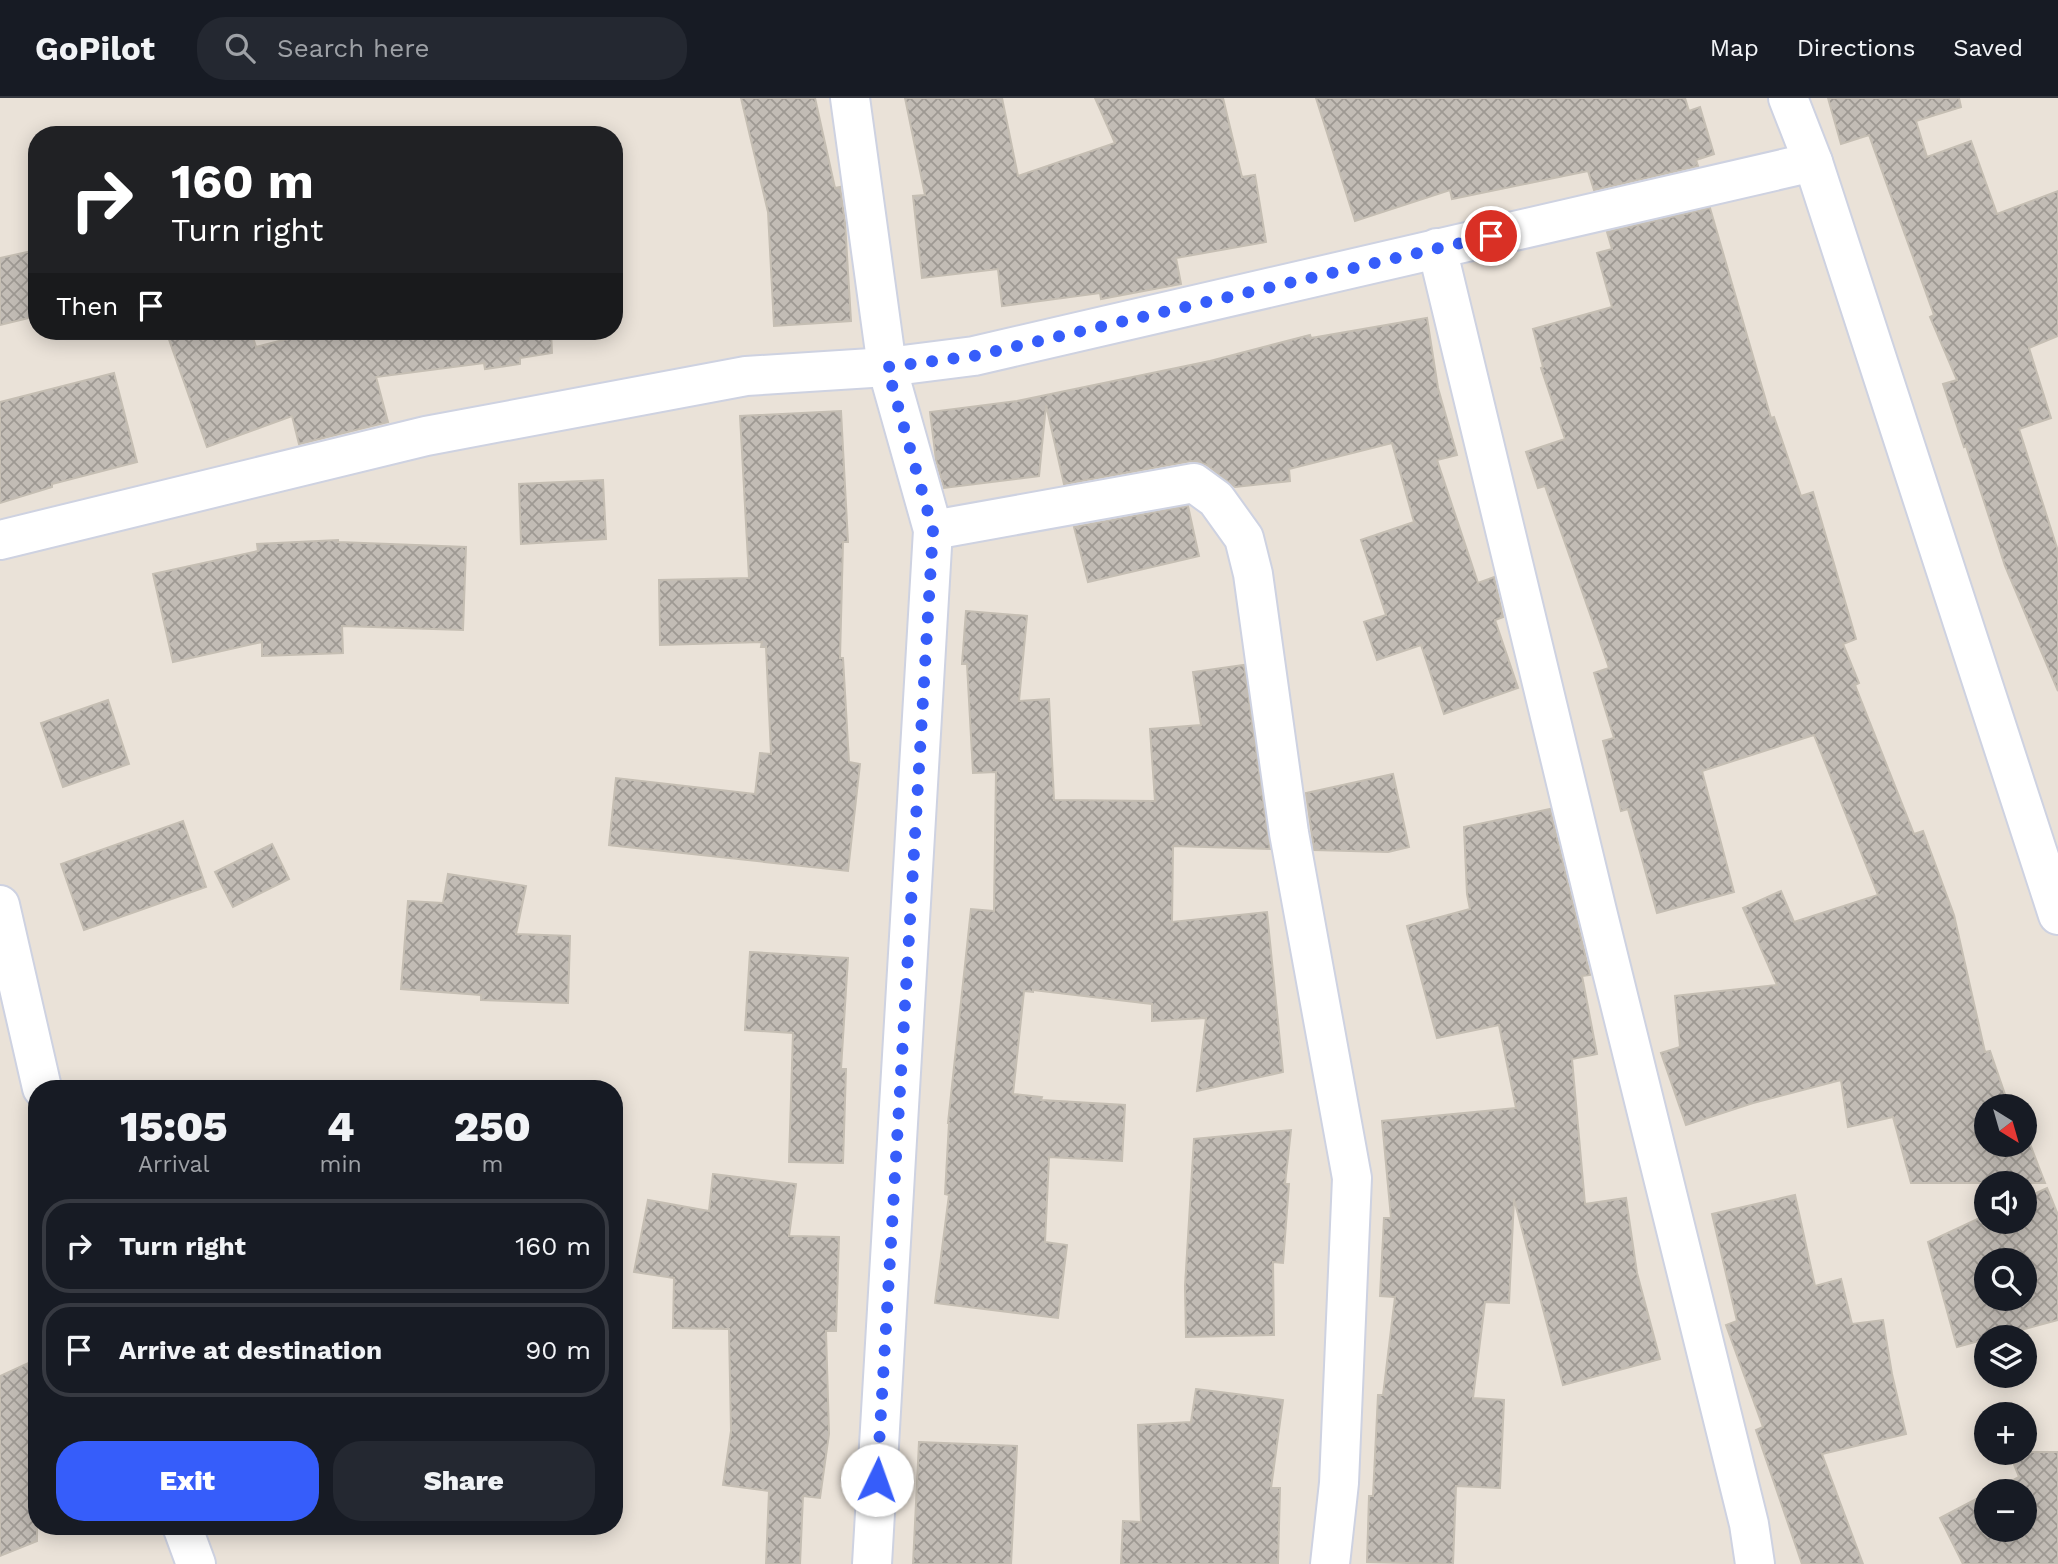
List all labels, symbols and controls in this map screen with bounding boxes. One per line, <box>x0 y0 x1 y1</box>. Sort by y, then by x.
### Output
search box <box>197 17 687 80</box>
text: GoPilot <box>35 29 155 68</box>
icon: search <box>221 29 259 67</box>
text: Search here <box>277 33 429 63</box>
text: Map <box>1710 34 1759 62</box>
text: Directions <box>1797 34 1915 62</box>
text: Saved <box>1953 34 2023 62</box>
text: 160 m <box>171 152 314 210</box>
icon: right <box>56 154 147 245</box>
pin <box>1461 206 1521 266</box>
text: Turn right <box>171 211 323 249</box>
icon: arrive <box>1472 217 1510 255</box>
icon: arrive <box>132 287 170 325</box>
text: Then <box>56 291 118 321</box>
north arrow <box>1974 1094 2037 1157</box>
map controls <box>1974 1094 2037 1542</box>
text: 15:05 <box>120 1102 228 1151</box>
text: 4 <box>327 1102 355 1151</box>
text: 250 <box>454 1102 531 1151</box>
text: Arrival <box>138 1151 210 1178</box>
text: min <box>320 1151 362 1178</box>
text: m <box>481 1151 503 1178</box>
button: sound <box>1974 1171 2037 1234</box>
icon: right <box>60 1227 98 1265</box>
text: Turn right <box>119 1231 246 1261</box>
text: 160 m <box>515 1231 591 1261</box>
button: search <box>1974 1248 2037 1311</box>
button: layers <box>1974 1325 2037 1388</box>
icon: arrive <box>60 1331 98 1369</box>
text: Arrive at destination <box>119 1335 382 1365</box>
text: 90 m <box>525 1335 591 1365</box>
button: + <box>1974 1402 2037 1465</box>
button: Exit <box>56 1441 319 1521</box>
button: Share <box>333 1441 595 1521</box>
position arrow <box>840 1443 914 1517</box>
button: − <box>1974 1479 2037 1542</box>

